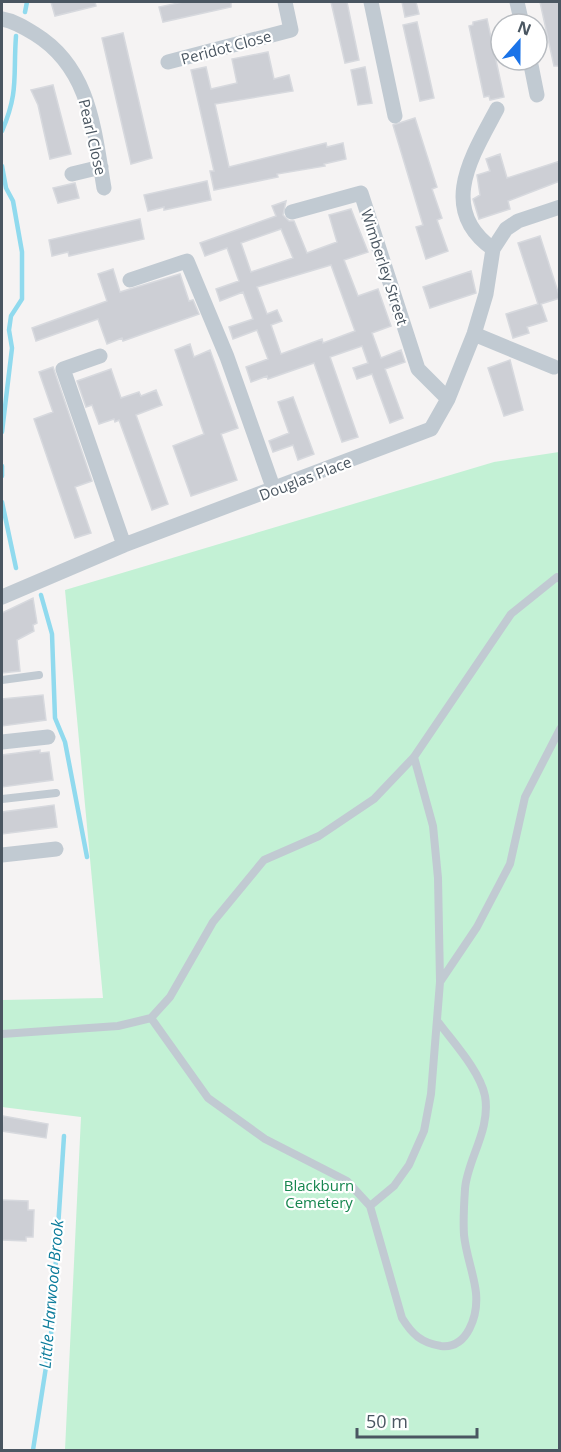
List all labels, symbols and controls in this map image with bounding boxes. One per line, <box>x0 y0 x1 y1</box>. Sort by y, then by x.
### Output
north arrow <box>489 12 549 72</box>
text: N <box>514 15 534 41</box>
street label: Peridot Close <box>179 25 273 69</box>
street label: Pearl Close <box>75 97 111 177</box>
street label: Wimberley Street <box>357 206 413 328</box>
street label: Douglas Place <box>256 451 354 505</box>
park label: Blackburn Cemetery <box>284 1175 354 1212</box>
water label: Little Harwood Brook <box>34 1218 69 1369</box>
scale bar <box>357 1401 477 1439</box>
text: 50 m <box>366 1409 408 1433</box>

